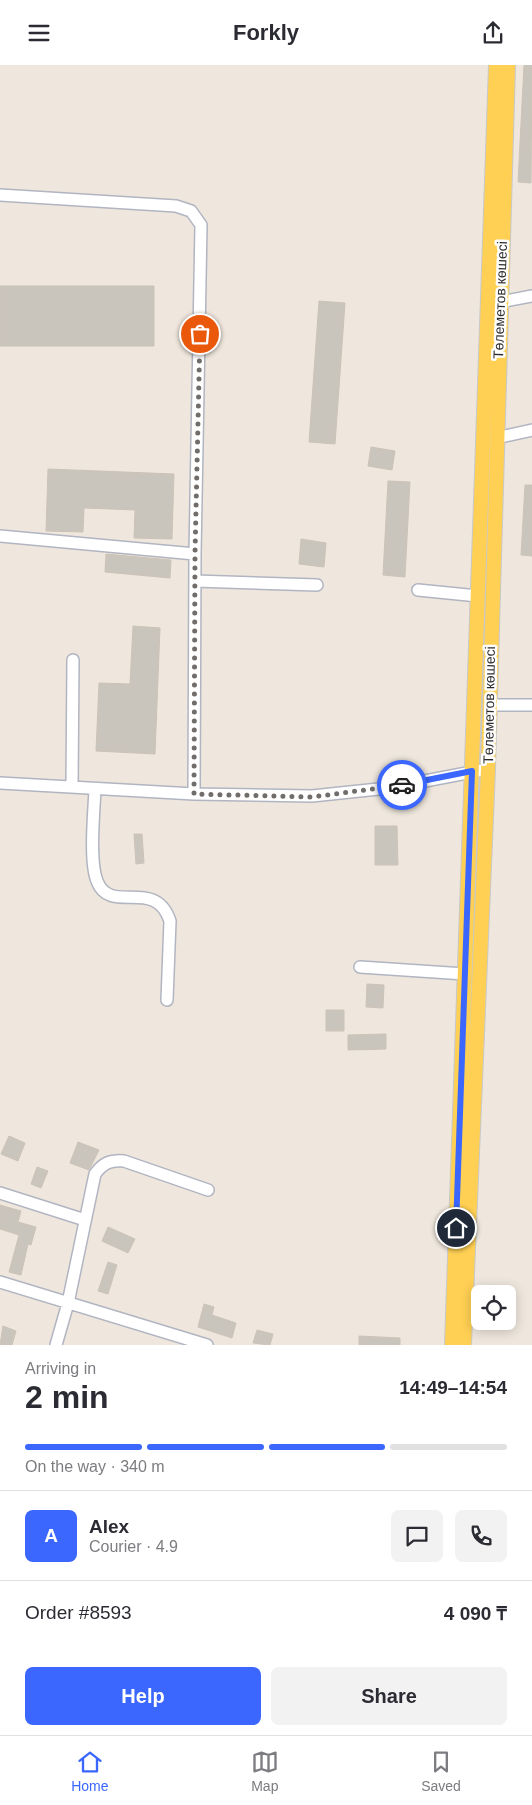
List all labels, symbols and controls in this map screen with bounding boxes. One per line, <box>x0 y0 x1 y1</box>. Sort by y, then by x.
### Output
icon: menu <box>25 19 53 47</box>
icon: share <box>479 19 507 47</box>
text: Forkly <box>233 20 299 45</box>
street label: Төлеметов көшесі <box>490 241 510 359</box>
pin <box>179 313 221 355</box>
icon: bag <box>186 320 214 348</box>
street label: Төлеметов көшесі <box>480 646 498 764</box>
courier <box>377 760 427 810</box>
icon: car <box>388 771 416 799</box>
pin <box>435 1207 477 1249</box>
icon: home <box>442 1214 470 1242</box>
map controls <box>471 1285 516 1330</box>
button: locate <box>471 1285 516 1330</box>
text: Arriving in <box>25 1360 96 1377</box>
text: 14:49–14:54 <box>399 1377 507 1398</box>
text: 2 min <box>25 1379 109 1415</box>
text: On the way · 340 m <box>25 1458 165 1475</box>
button: chat <box>391 1510 443 1562</box>
button: phone <box>455 1510 507 1562</box>
text: Alex <box>89 1516 129 1537</box>
text: A <box>44 1525 58 1546</box>
text: Courier · 4.9 <box>89 1538 178 1555</box>
text: Order #8593 <box>25 1602 132 1623</box>
text: 4 090 ₸ <box>444 1603 507 1624</box>
button: Help <box>25 1667 261 1725</box>
button: Share <box>271 1667 507 1725</box>
tab: Home <box>71 1748 109 1794</box>
tab: Map <box>251 1748 279 1794</box>
tab: Saved <box>421 1748 461 1794</box>

